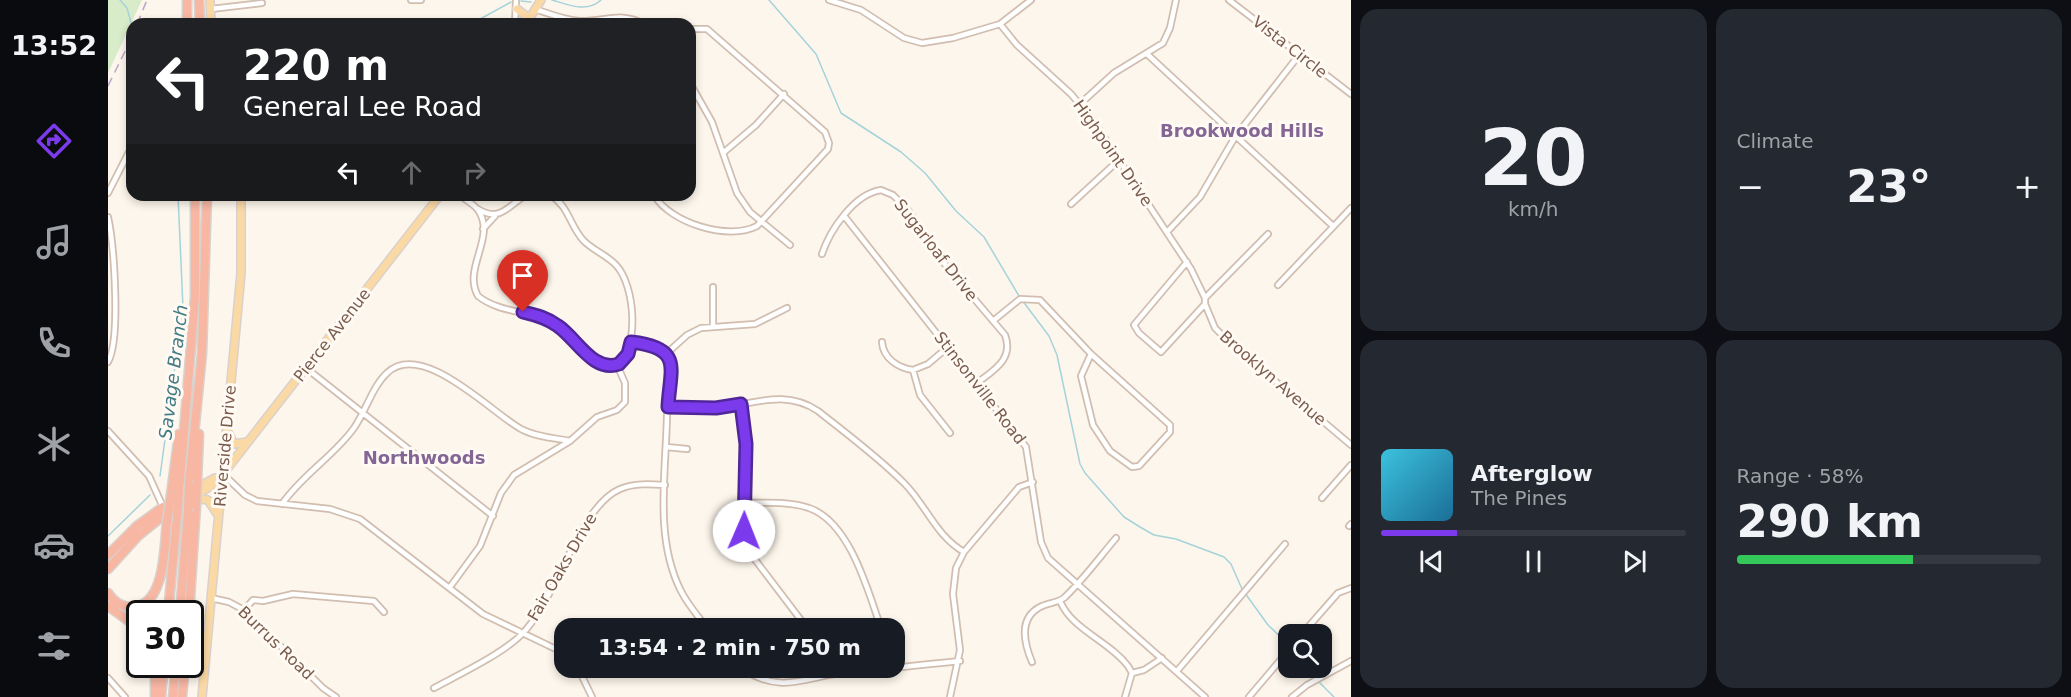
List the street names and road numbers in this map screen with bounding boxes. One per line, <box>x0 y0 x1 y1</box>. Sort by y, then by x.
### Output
street label: Vista Circle <box>1249 12 1331 82</box>
street label: Highpoint Drive <box>1069 96 1157 210</box>
street label: Sugarloaf Drive <box>890 195 982 305</box>
street label: Pierce Avenue <box>290 285 374 385</box>
street label: Brooklyn Avenue <box>1216 327 1330 429</box>
street label: Stinsonville Road <box>930 328 1030 448</box>
street label: Riverside Drive <box>210 384 240 508</box>
street label: Fair Oaks Drive <box>523 510 601 624</box>
street label: Burrus Road <box>234 602 318 684</box>

